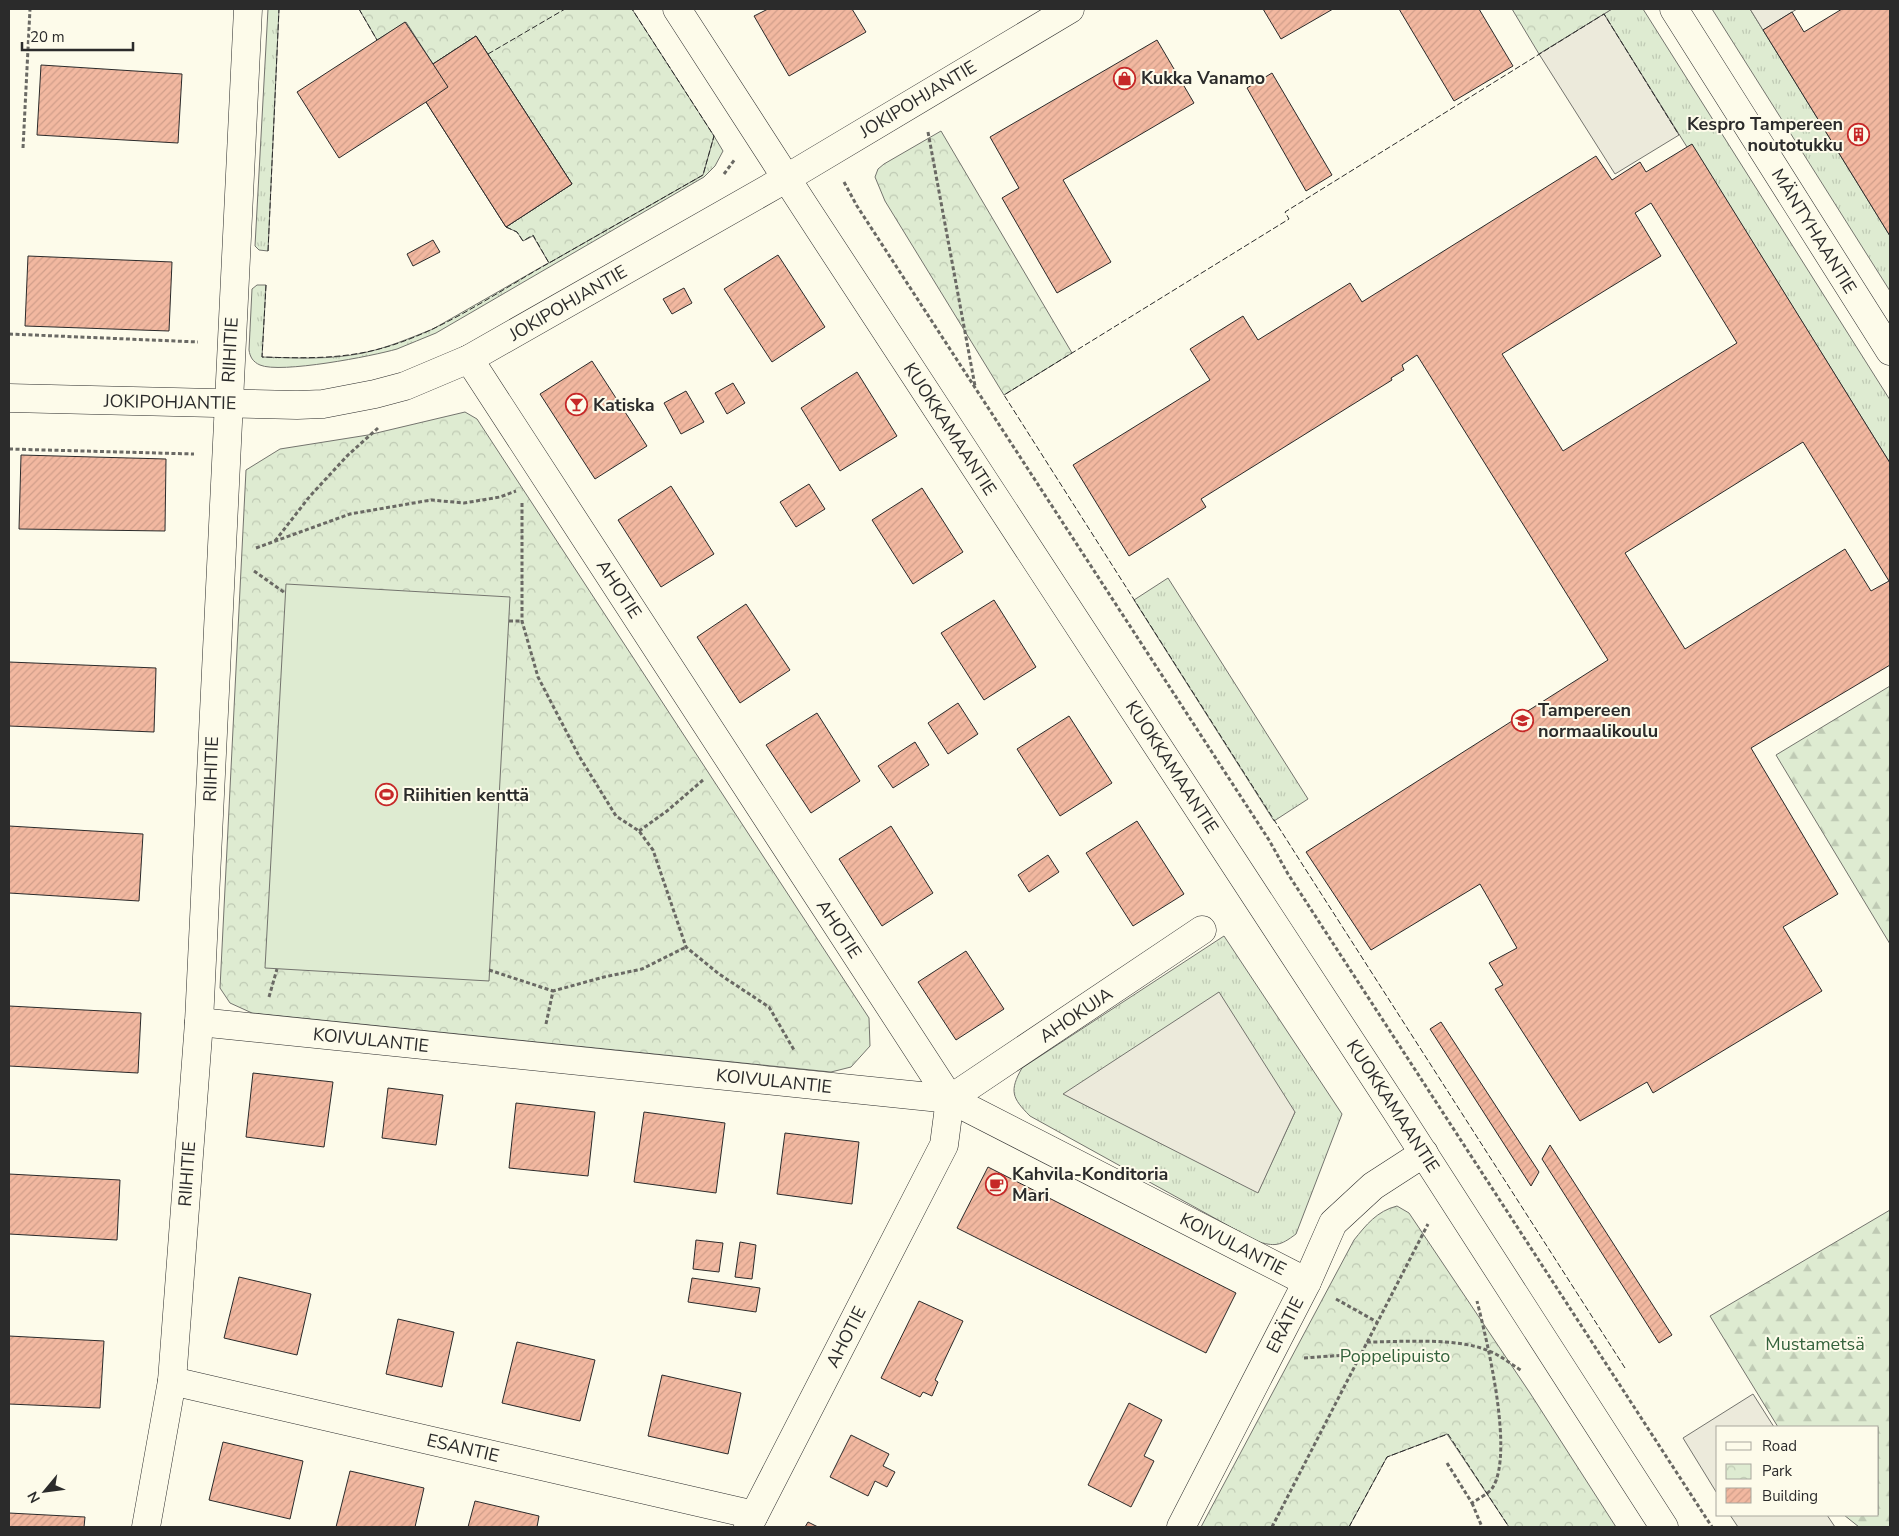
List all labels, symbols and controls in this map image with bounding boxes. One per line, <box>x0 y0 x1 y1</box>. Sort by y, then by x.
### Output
scale bar <box>22 20 134 52</box>
text: 20 m <box>30 27 65 47</box>
street label: JOKIPOHJANTIE <box>854 55 981 144</box>
shop icon: Kukka Vanamo <box>1113 66 1137 90</box>
place label: Kukka Vanamo <box>1141 66 1265 90</box>
place label: Kespro Tampereen noutotukku <box>1687 112 1843 157</box>
building icon: Kespro Tampereen noutotukku <box>1847 122 1871 146</box>
street label: MÄNTYHAANTIE <box>1766 164 1862 298</box>
street label: JOKIPOHJANTIE <box>504 259 631 347</box>
street label: RIIHITIE <box>216 317 244 383</box>
street label: KUOKKAMAANTIE <box>898 358 1002 500</box>
street label: JOKIPOHJANTIE <box>103 389 236 415</box>
bar icon: Katiska <box>565 393 589 417</box>
place label: Katiska <box>593 393 655 417</box>
street label: AHOTIE <box>591 555 647 623</box>
street label: KUOKKAMAANTIE <box>1120 696 1224 838</box>
place label: Tampereen normaalikoulu <box>1538 698 1658 743</box>
school or university icon: Tampereen normaalikoulu <box>1510 708 1534 732</box>
street label: RIIHITIE <box>198 736 224 802</box>
sports icon: Riihitien kenttä <box>375 783 399 807</box>
place label: Riihitien kenttä <box>403 783 529 807</box>
street label: AHOTIE <box>811 895 867 963</box>
street label: AHOKUJA <box>1035 982 1117 1048</box>
street label: KOIVULANTIE <box>312 1022 430 1058</box>
street label: KUOKKAMAANTIE <box>1341 1035 1445 1177</box>
street label: KOIVULANTIE <box>715 1063 833 1099</box>
street label: RIIHITIE <box>173 1140 201 1208</box>
place label: Kahvila-Konditoria Mari <box>1012 1162 1168 1207</box>
cafe icon: Kahvila-Konditoria Mari <box>984 1172 1008 1196</box>
street label: KOIVULANTIE <box>1176 1207 1290 1281</box>
street label: ERÄTIE <box>1261 1293 1309 1357</box>
street label: AHOTIE <box>820 1302 872 1372</box>
park label: Mustametsä <box>1765 1332 1865 1356</box>
park label: Poppelipuisto <box>1340 1344 1450 1368</box>
legend <box>1716 1426 1879 1516</box>
street label: ESANTIE <box>424 1428 502 1468</box>
text: Road <box>1762 1436 1797 1456</box>
text: Park <box>1762 1461 1792 1481</box>
north arrow <box>20 1466 70 1516</box>
text: Building <box>1762 1486 1818 1506</box>
text: N <box>23 1488 45 1506</box>

